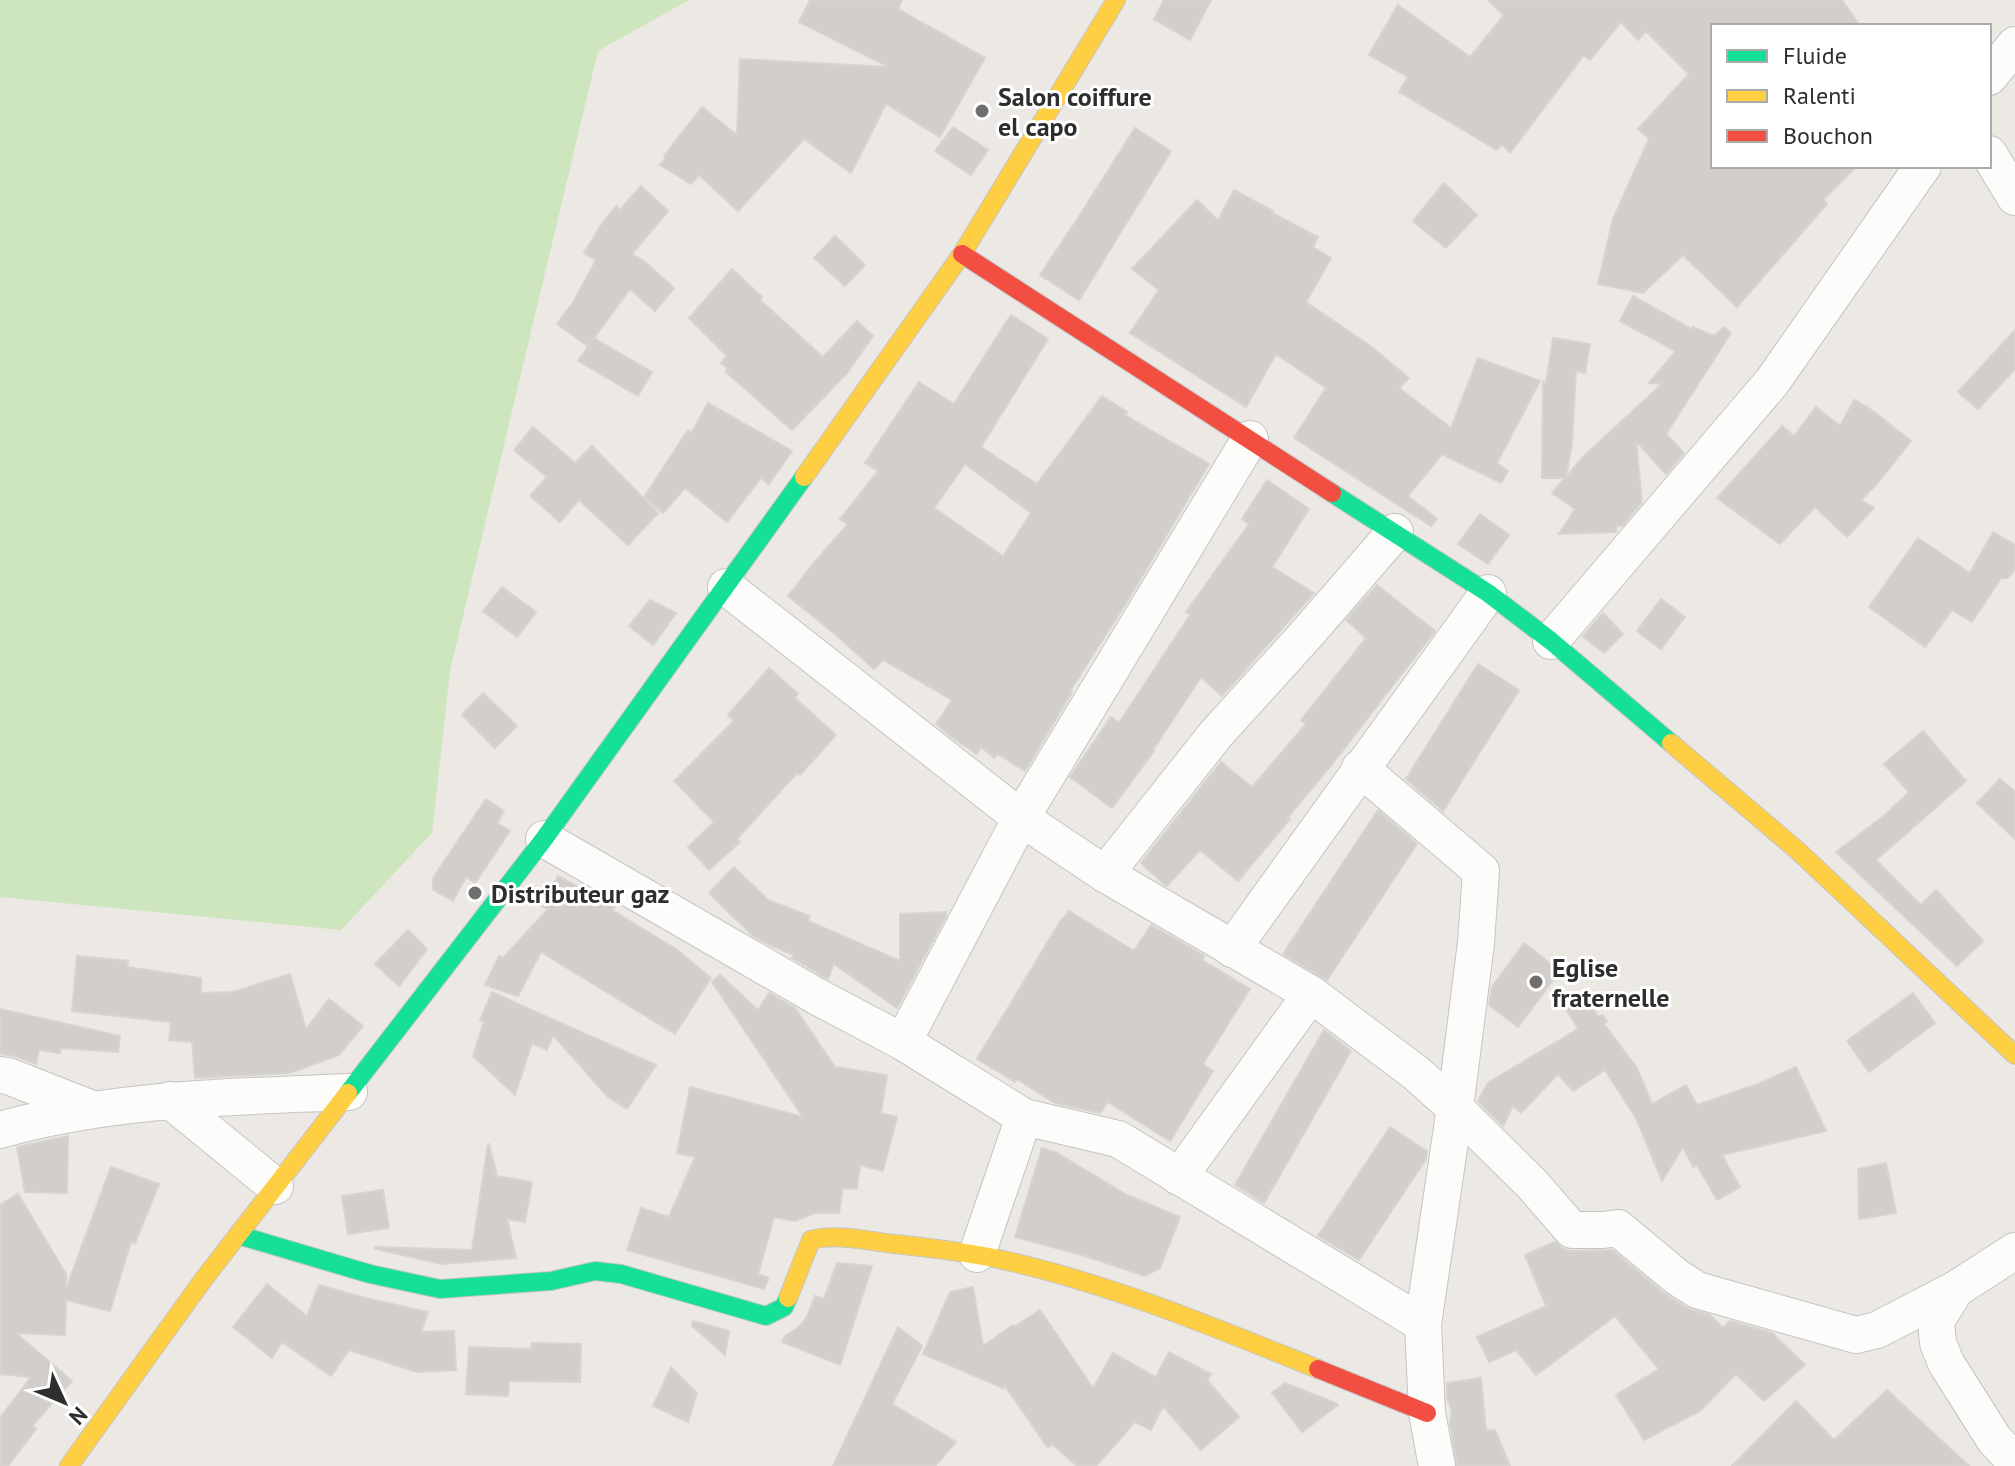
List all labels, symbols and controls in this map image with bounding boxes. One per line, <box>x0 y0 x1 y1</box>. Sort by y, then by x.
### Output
legend <box>1711 24 1991 168</box>
text: Fluide <box>1783 40 1847 71</box>
place label: Salon coiffure el capo <box>998 80 1152 143</box>
text: Ralenti <box>1783 80 1856 111</box>
marker: Salon coiffure el capo <box>973 102 991 120</box>
text: Bouchon <box>1783 120 1873 151</box>
place label: Distributeur gaz <box>491 877 670 910</box>
marker: Distributeur gaz <box>466 884 484 902</box>
place label: Eglise fraternelle <box>1552 951 1670 1014</box>
marker: Eglise fraternelle <box>1527 973 1545 991</box>
north arrow <box>24 1362 104 1442</box>
text: N <box>63 1401 93 1431</box>

